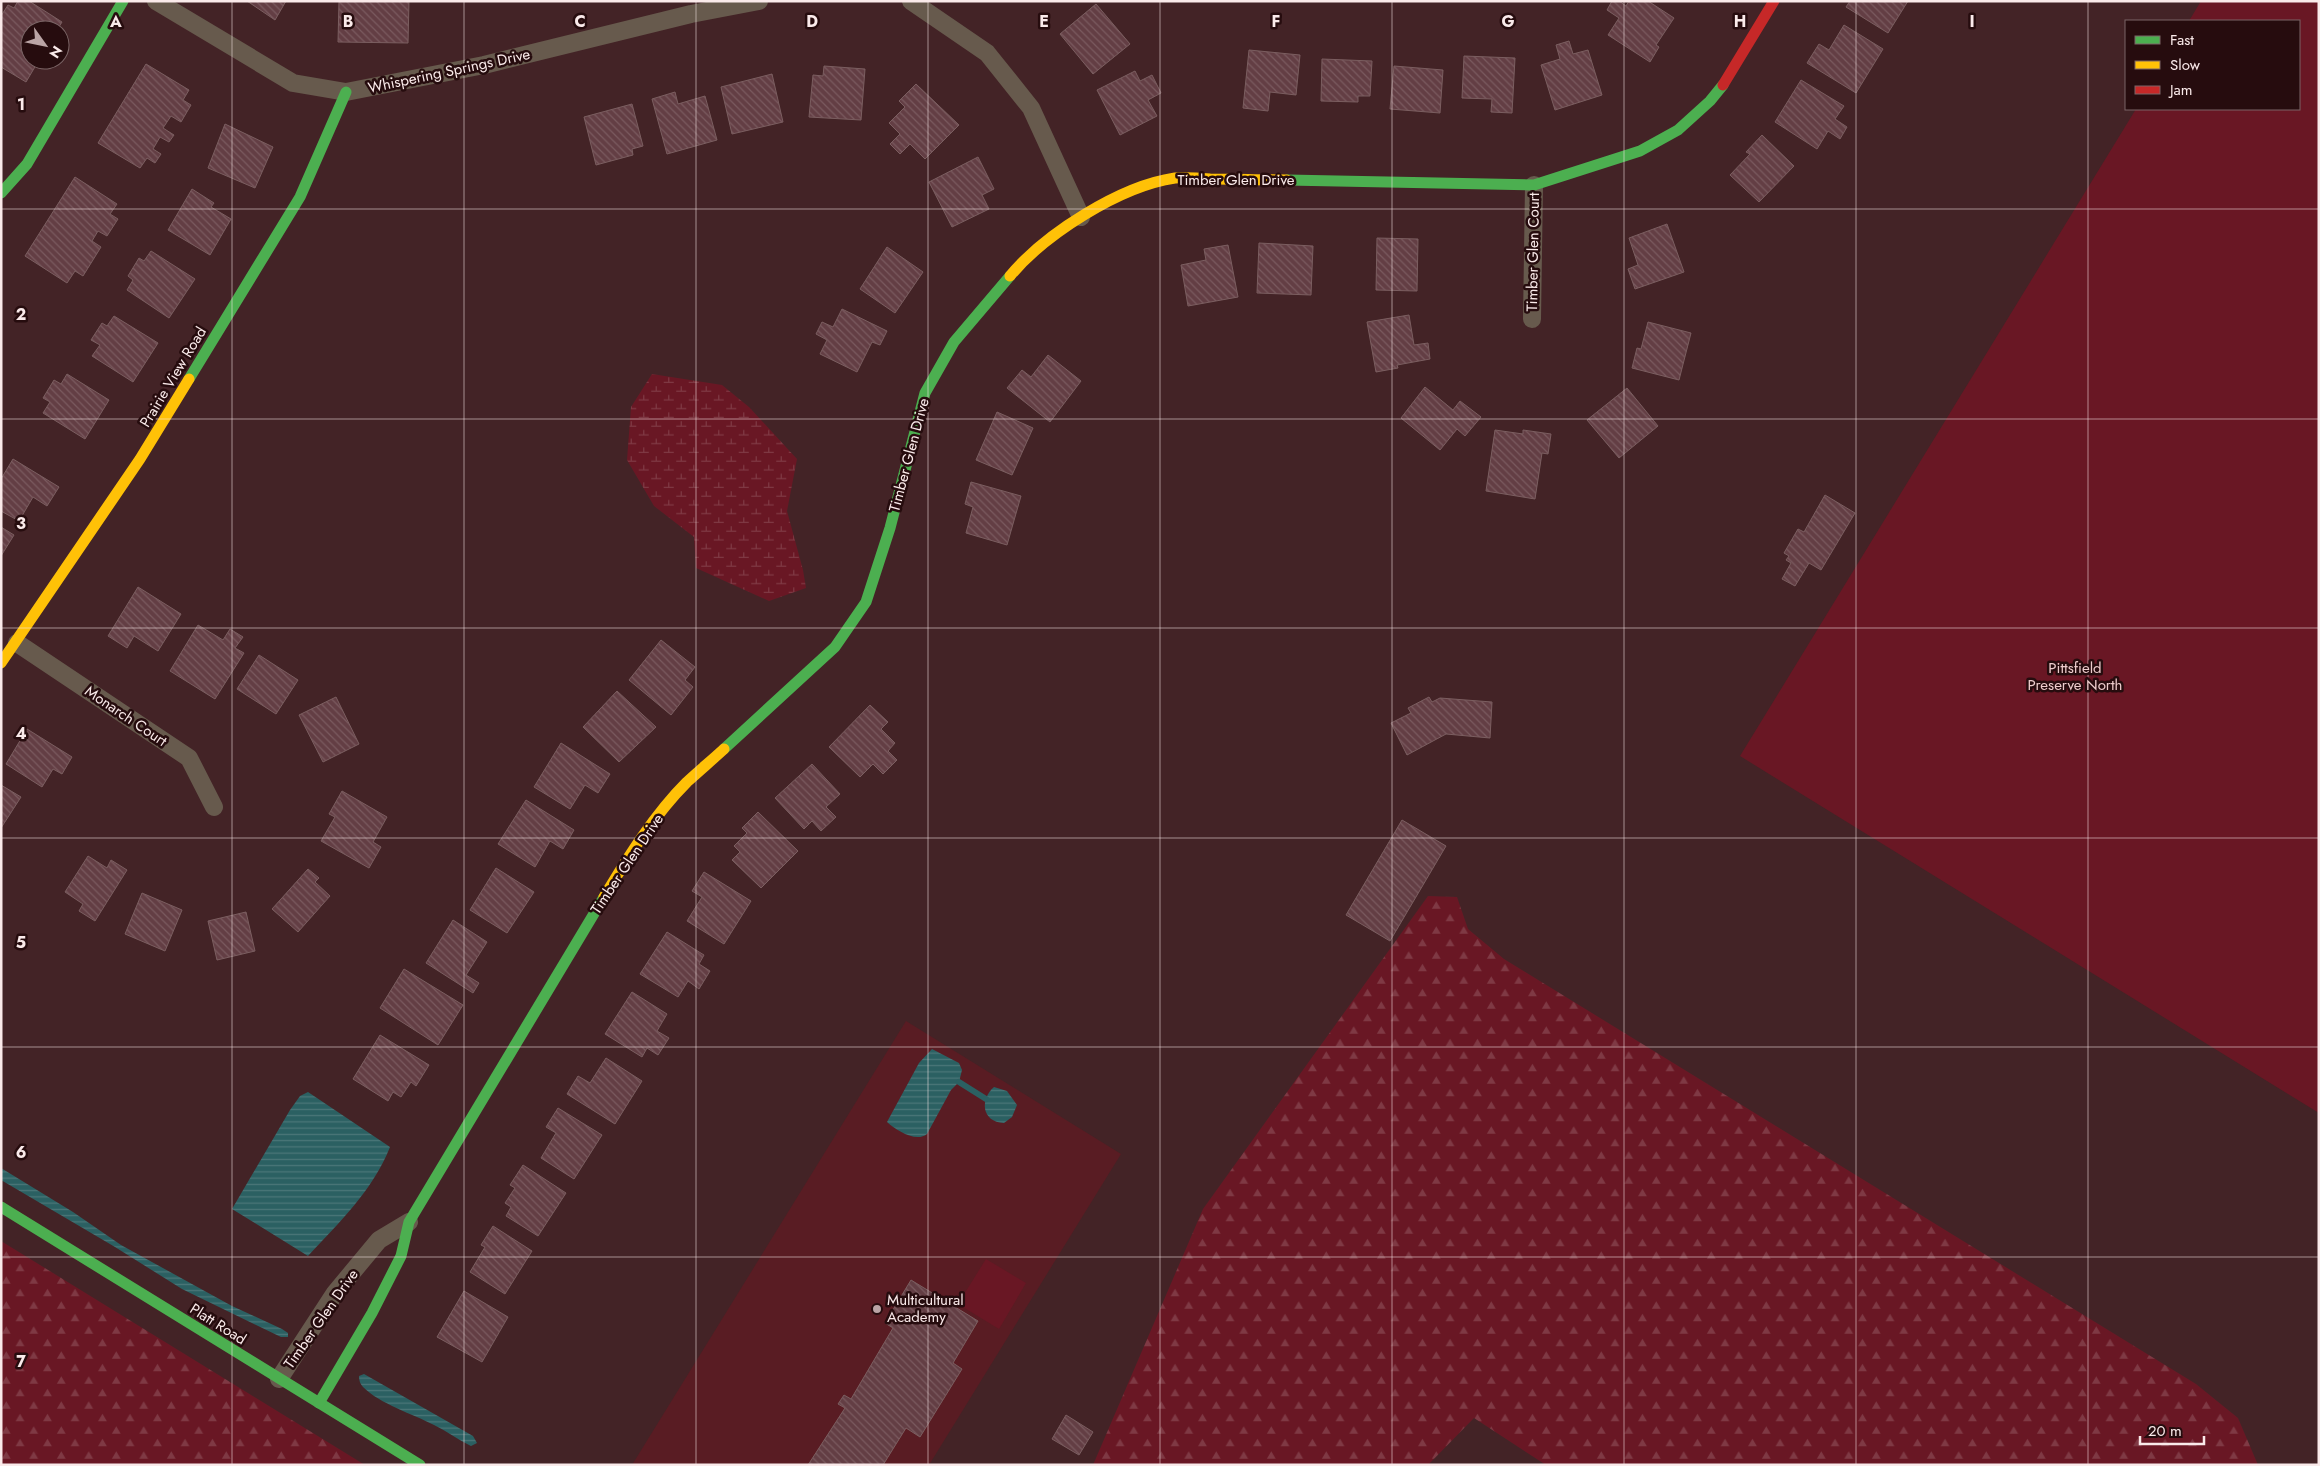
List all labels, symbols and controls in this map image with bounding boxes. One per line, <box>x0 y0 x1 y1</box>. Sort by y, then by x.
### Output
text: A <box>109 10 122 33</box>
text: B <box>343 10 353 33</box>
text: C <box>574 10 586 33</box>
text: D <box>806 10 818 33</box>
text: E <box>1039 10 1049 33</box>
text: F <box>1272 10 1280 33</box>
text: G <box>1501 10 1515 33</box>
text: H <box>1734 10 1746 33</box>
text: I <box>1969 10 1975 33</box>
north arrow <box>20 20 70 70</box>
legend <box>2125 20 2300 110</box>
text: Fast <box>2170 29 2194 51</box>
text: N <box>44 42 67 62</box>
street label: Whispering Springs Drive <box>366 43 532 99</box>
text: Slow <box>2170 54 2201 76</box>
text: Jam <box>2168 79 2193 101</box>
text: 1 <box>17 93 25 116</box>
street label: Timber Glen Drive <box>1177 169 1295 191</box>
street label: Timber Glen Court <box>1521 192 1545 312</box>
text: 2 <box>16 303 26 326</box>
street label: Prairie View Road <box>134 323 212 431</box>
street label: Timber Glen Drive <box>883 395 935 514</box>
text: 3 <box>16 512 26 535</box>
park label: Pittsfield Preserve North <box>2028 657 2122 696</box>
street label: Monarch Court <box>80 680 172 752</box>
text: 4 <box>15 722 27 745</box>
street label: Timber Glen Drive <box>585 809 669 919</box>
text: 5 <box>16 931 26 954</box>
text: 6 <box>16 1141 26 1164</box>
street label: Timber Glen Drive <box>278 1265 364 1373</box>
place label: Multicultural Academy <box>887 1289 964 1328</box>
street label: Platt Road <box>185 1298 251 1350</box>
marker: Multicultural Academy <box>871 1303 883 1315</box>
text: 7 <box>16 1350 26 1373</box>
scale bar <box>2140 1414 2204 1446</box>
text: 20 m <box>2148 1420 2182 1442</box>

